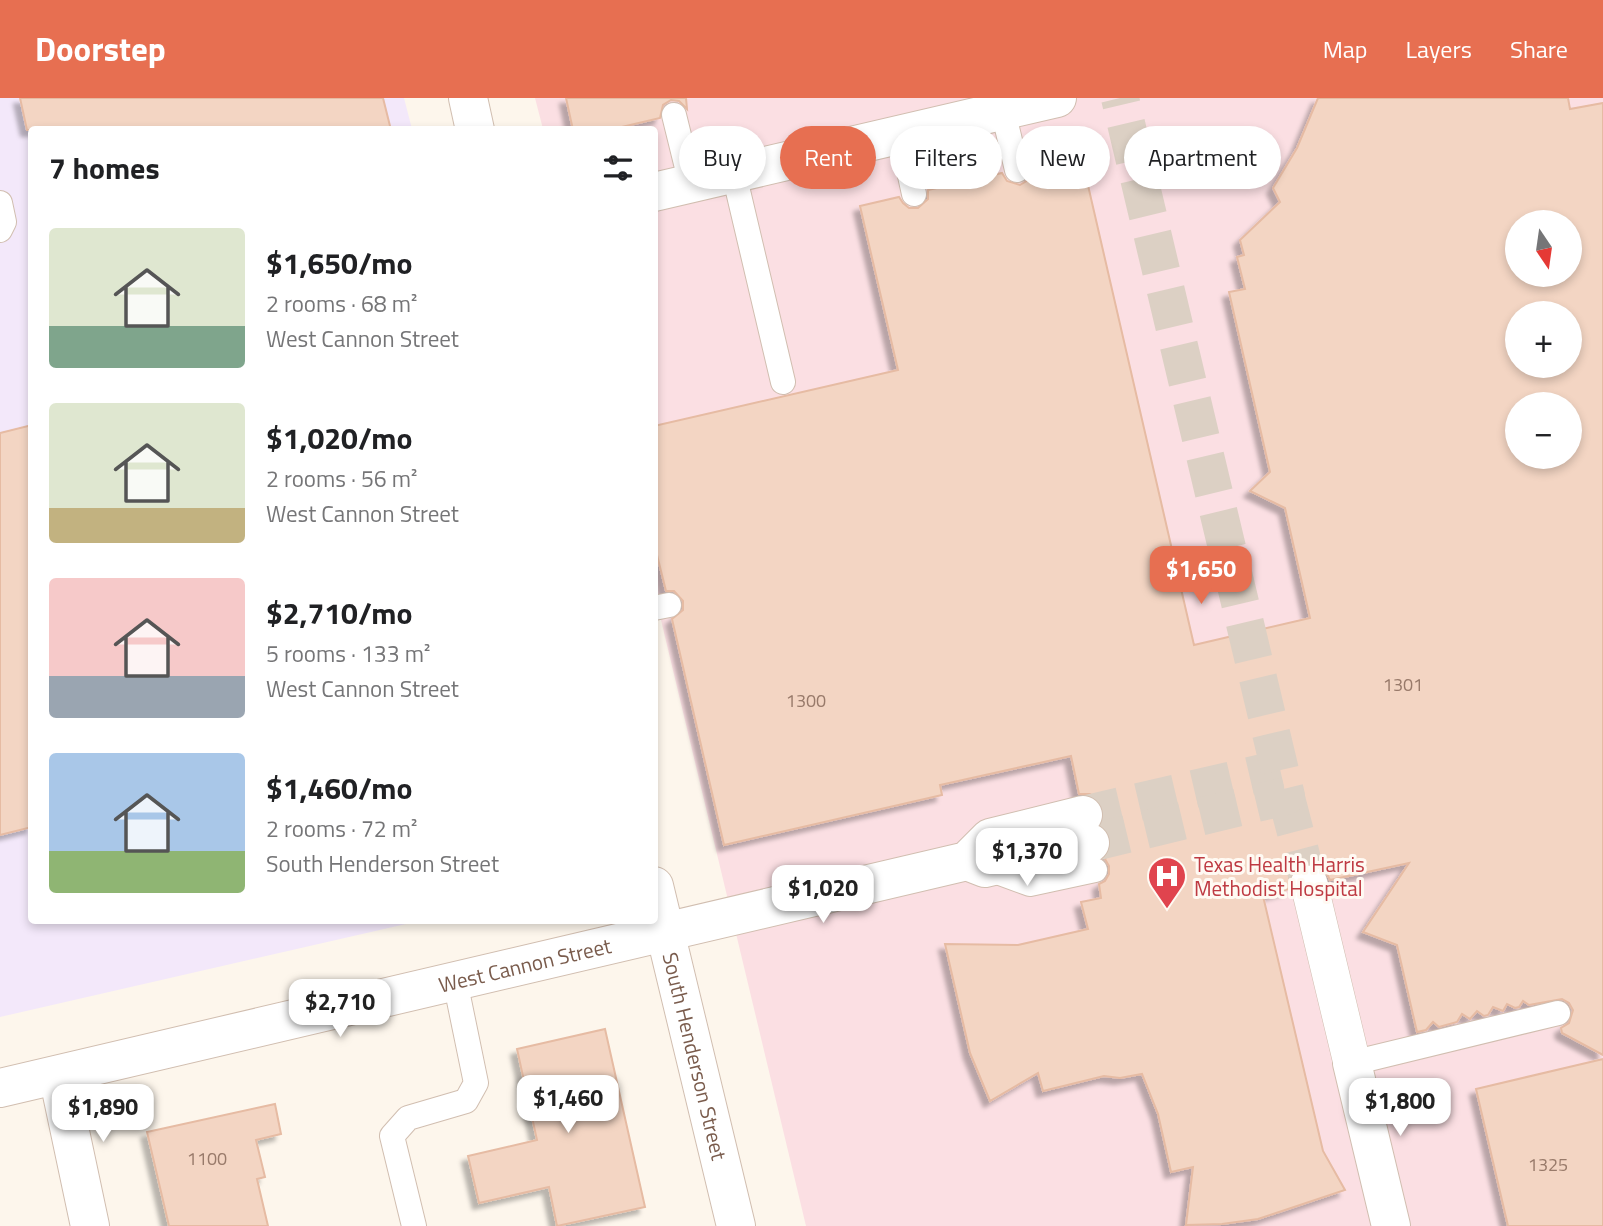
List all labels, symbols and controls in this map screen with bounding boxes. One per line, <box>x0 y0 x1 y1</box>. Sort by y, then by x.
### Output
text: Doorstep <box>35 24 166 74</box>
text: Map <box>1323 31 1368 67</box>
text: Layers <box>1406 31 1472 67</box>
text: Share <box>1510 31 1568 67</box>
chip: Buy <box>679 126 766 189</box>
chip: Rent <box>780 126 876 189</box>
chip: Filters <box>890 126 1002 189</box>
chip: New <box>1016 126 1110 189</box>
chip: Apartment <box>1124 126 1281 189</box>
text: 7 homes <box>49 145 160 191</box>
icon: filters <box>599 149 637 187</box>
north arrow <box>1505 210 1582 287</box>
map controls <box>1505 210 1582 469</box>
text: $1,650/mo <box>266 240 412 286</box>
icon: home <box>105 256 189 340</box>
text: 2 rooms · 68 m² <box>266 286 417 321</box>
button: + <box>1505 301 1582 378</box>
text: West Cannon Street <box>266 321 459 356</box>
button: − <box>1505 392 1582 469</box>
text: $1,020/mo <box>266 415 412 461</box>
icon: home <box>105 431 189 515</box>
text: 2 rooms · 56 m² <box>266 461 417 496</box>
text: West Cannon Street <box>266 496 459 531</box>
pin: $1,650 <box>1144 546 1258 606</box>
text: $1,650 <box>1166 551 1236 586</box>
text: $2,710/mo <box>266 590 412 636</box>
icon: home <box>105 606 189 690</box>
text: 5 rooms · 133 m² <box>266 636 430 671</box>
text: West Cannon Street <box>266 671 459 706</box>
house number: 1301 <box>1383 671 1423 698</box>
house number: 1300 <box>786 687 826 714</box>
text: $1,460/mo <box>266 765 412 811</box>
icon: home <box>105 781 189 865</box>
text: 2 rooms · 72 m² <box>266 811 417 846</box>
pin: $1,370 <box>970 828 1084 888</box>
text: $1,370 <box>992 833 1062 868</box>
text: South Henderson Street <box>266 846 499 881</box>
place label: Texas Health Harris Methodist Hospital <box>1194 848 1365 904</box>
hospital icon: Texas Health Harris Methodist Hospital <box>1146 855 1188 910</box>
pin: $1,020 <box>766 866 880 925</box>
text: $1,020 <box>788 870 858 905</box>
street label: West Cannon Street <box>435 929 615 1001</box>
street label: South Henderson Street <box>655 949 736 1164</box>
pin: $2,710 <box>283 979 397 1039</box>
text: $2,710 <box>305 984 375 1019</box>
pin: $1,460 <box>511 1076 625 1135</box>
pin: $1,800 <box>1343 1079 1457 1138</box>
text: $1,460 <box>533 1080 603 1115</box>
text: $1,800 <box>1365 1083 1435 1118</box>
pin: $1,890 <box>46 1084 160 1144</box>
text: $1,890 <box>68 1089 138 1124</box>
house number: 1100 <box>187 1145 227 1172</box>
house number: 1325 <box>1528 1151 1568 1178</box>

